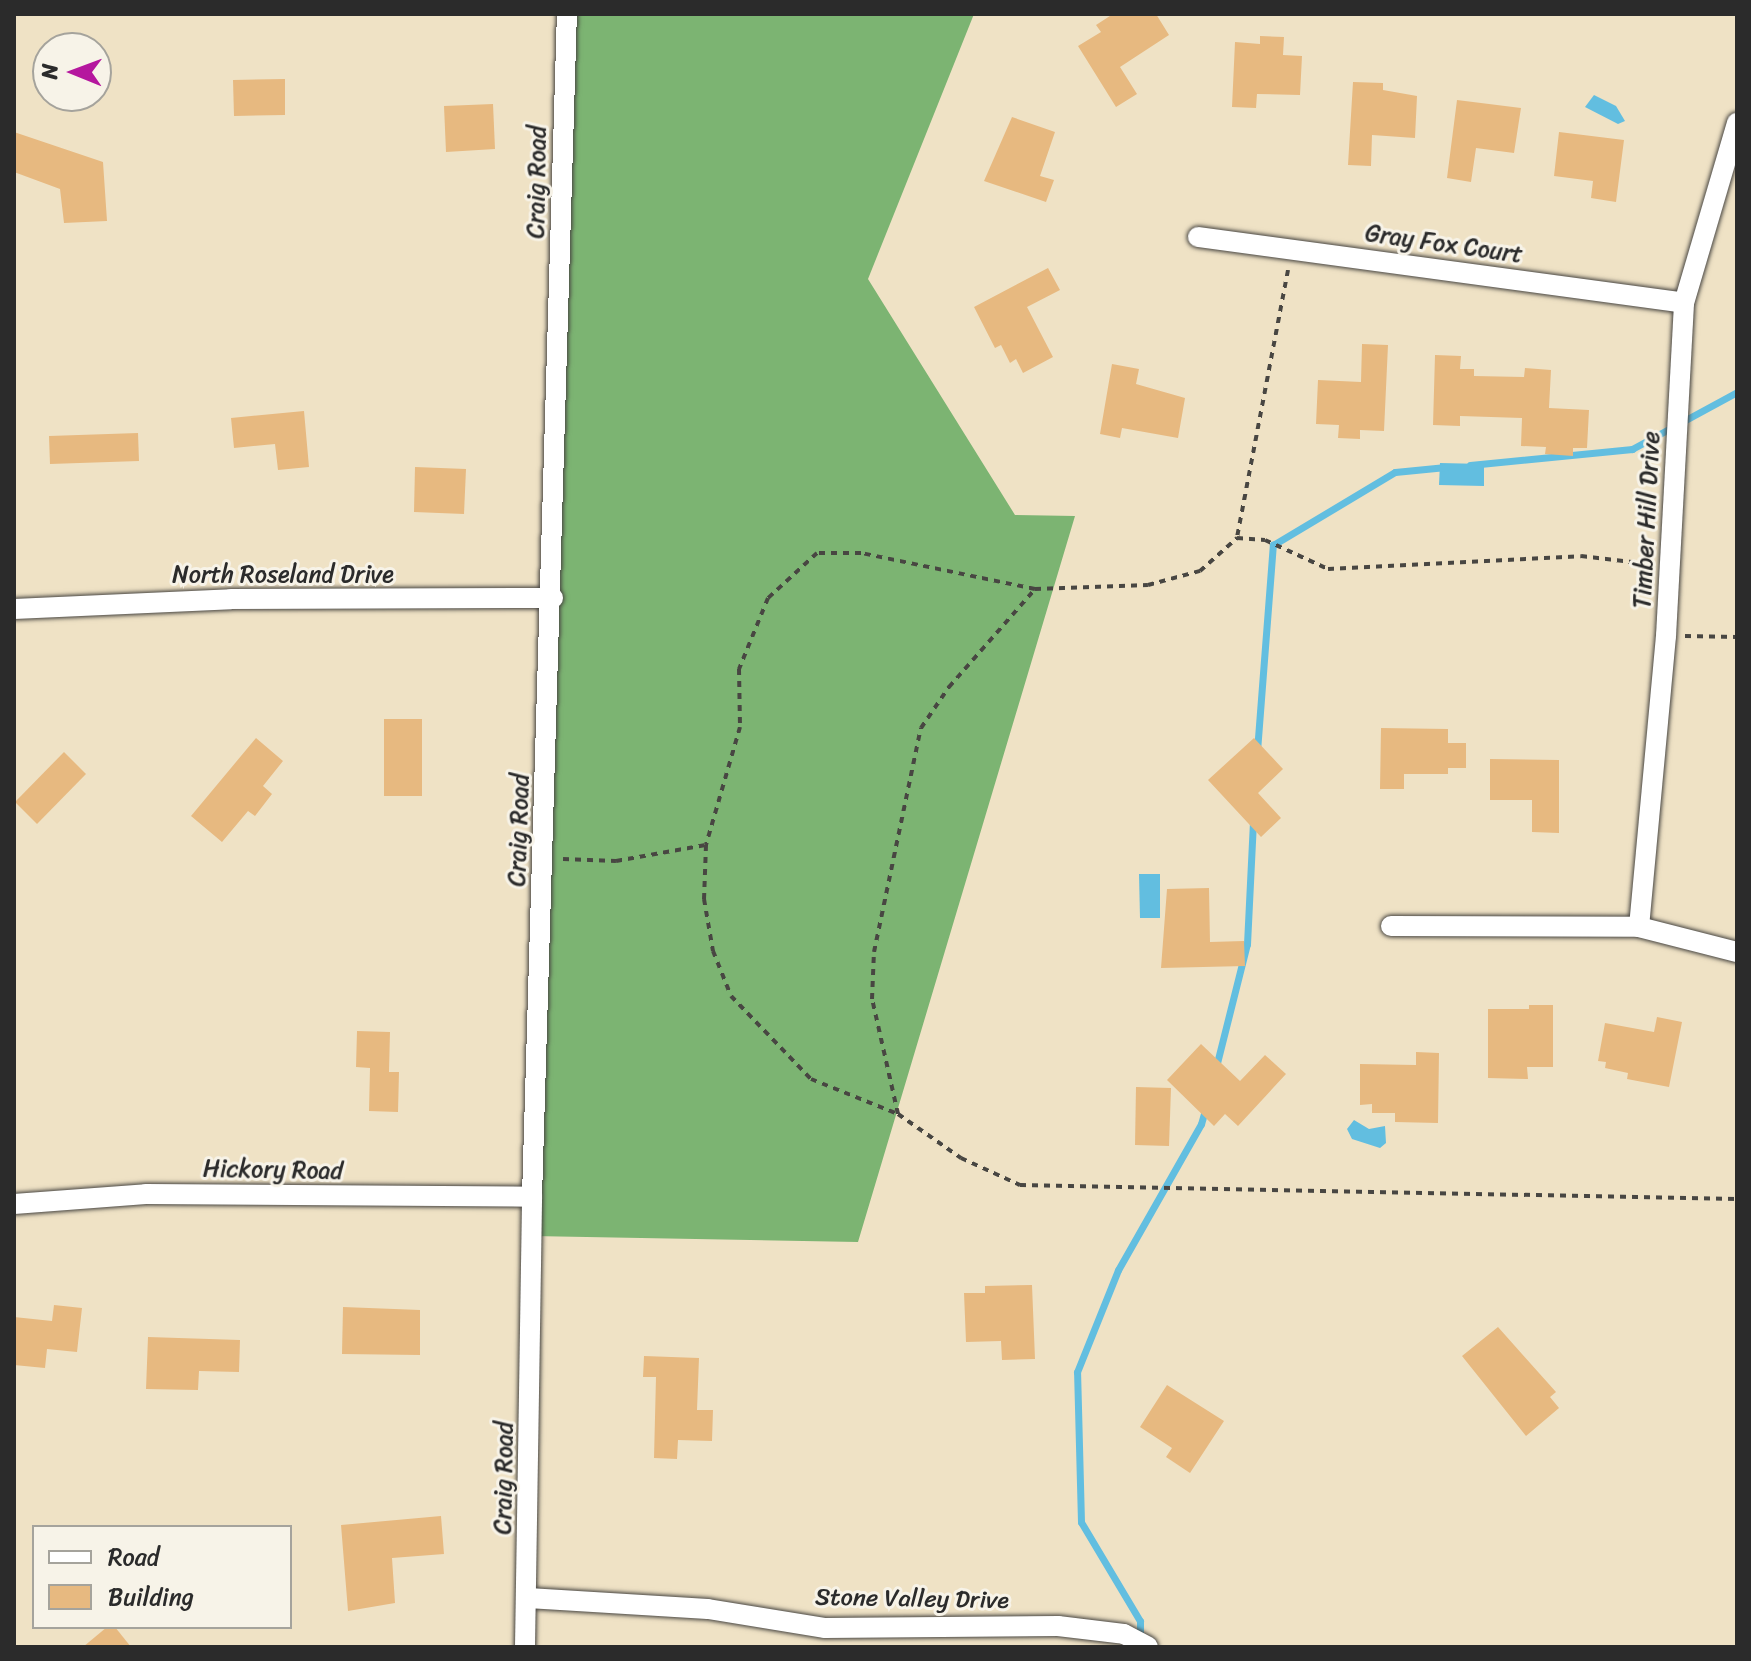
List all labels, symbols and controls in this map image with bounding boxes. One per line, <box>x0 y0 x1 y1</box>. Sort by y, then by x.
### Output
north arrow <box>32 32 112 112</box>
text: N <box>30 64 69 80</box>
street label: Craig Road <box>522 125 552 239</box>
street label: Gray Fox Court <box>1363 219 1525 269</box>
street label: Timber Hill Drive <box>1628 431 1666 609</box>
street label: North Roseland Drive <box>171 561 395 589</box>
street label: Craig Road <box>503 773 535 887</box>
street label: Hickory Road <box>202 1154 344 1186</box>
street label: Craig Road <box>489 1421 519 1535</box>
legend <box>32 1525 292 1629</box>
text: Road <box>108 1536 159 1578</box>
text: Building <box>108 1576 194 1618</box>
street label: Stone Valley Drive <box>815 1583 1009 1615</box>

